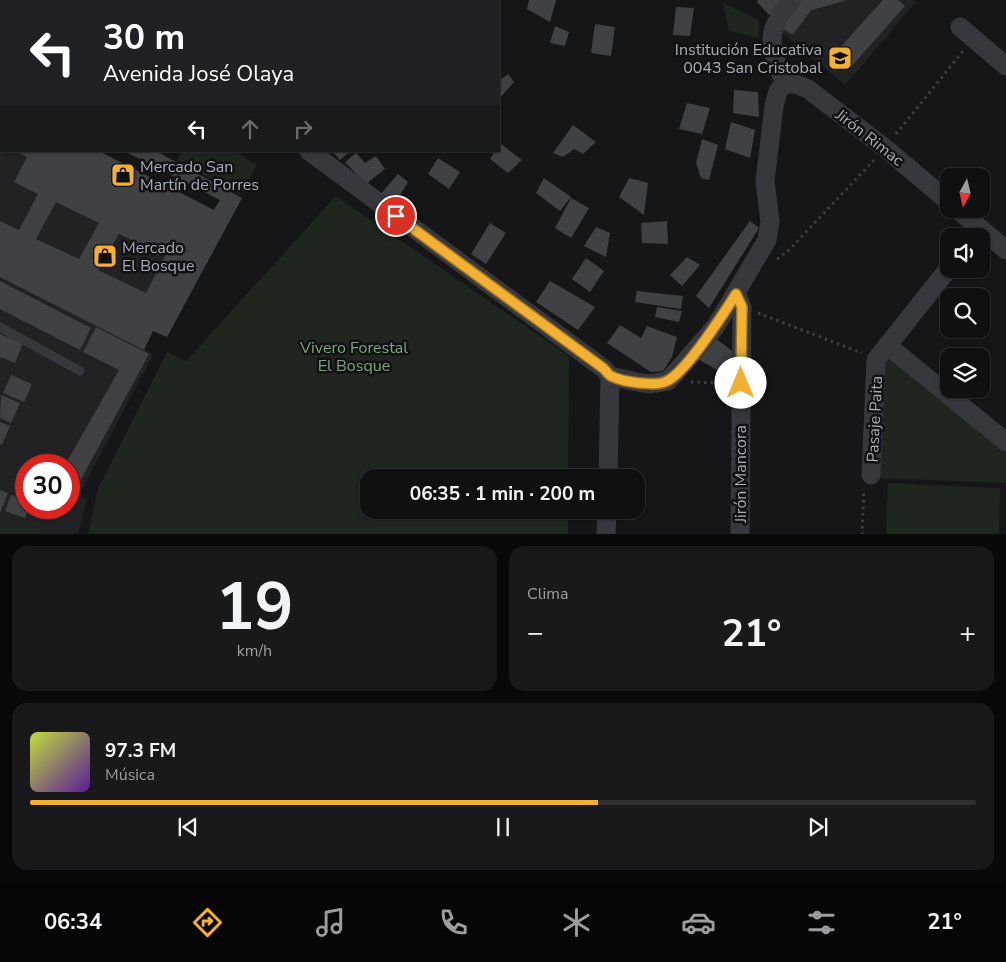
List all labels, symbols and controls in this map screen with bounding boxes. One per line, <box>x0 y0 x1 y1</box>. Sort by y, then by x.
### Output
text: 30 m <box>103 14 185 61</box>
icon: left <box>20 20 85 85</box>
place label: Institución Educativa 0043 San Cristobal <box>675 39 822 79</box>
school or university icon: Institución Educativa 0043 San Cristobal <box>827 45 853 71</box>
text: Avenida José Olaya <box>103 59 294 89</box>
street label: Jirón Rimac <box>830 104 908 172</box>
icon: left <box>183 115 211 143</box>
icon: ahead <box>236 115 264 143</box>
icon: right <box>289 115 317 143</box>
place label: Mercado San Martín de Porres <box>140 156 259 196</box>
shop icon: Mercado San Martín de Porres <box>110 162 136 188</box>
north arrow <box>940 168 990 218</box>
map controls <box>940 168 990 398</box>
pin <box>375 195 417 237</box>
icon: arrive <box>382 202 410 230</box>
button: sound <box>940 228 990 278</box>
place label: Mercado El Bosque <box>122 237 194 277</box>
shop icon: Mercado El Bosque <box>92 243 118 269</box>
button: search <box>940 288 990 338</box>
park label: Vivero Forestal El Bosque <box>299 337 408 377</box>
button: layers <box>940 348 990 398</box>
position arrow <box>714 356 766 408</box>
street label: Pasaje Paita <box>862 375 888 463</box>
street label: Jirón Mancora <box>730 425 752 524</box>
speed limit sign: 30 <box>15 454 80 519</box>
text: 06:35 · 1 min · 200 m <box>410 481 595 507</box>
text: 19 <box>215 563 294 652</box>
text: Clima <box>527 583 568 605</box>
text: 21° <box>721 608 782 659</box>
text: − <box>527 614 544 652</box>
text: + <box>959 614 976 652</box>
text: km/h <box>237 640 272 662</box>
text: 97.3 FM <box>105 738 176 764</box>
text: Música <box>105 764 155 786</box>
icon: previous <box>174 813 202 841</box>
icon: pause <box>489 813 517 841</box>
icon: next <box>804 813 832 841</box>
icon: directions <box>190 905 225 940</box>
icon: music <box>313 905 348 940</box>
icon: phone <box>436 905 471 940</box>
icon: climate <box>559 905 594 940</box>
icon: car <box>681 905 716 940</box>
icon: filters <box>804 905 839 940</box>
text: 06:34 <box>44 907 102 937</box>
text: 21° <box>927 907 962 937</box>

